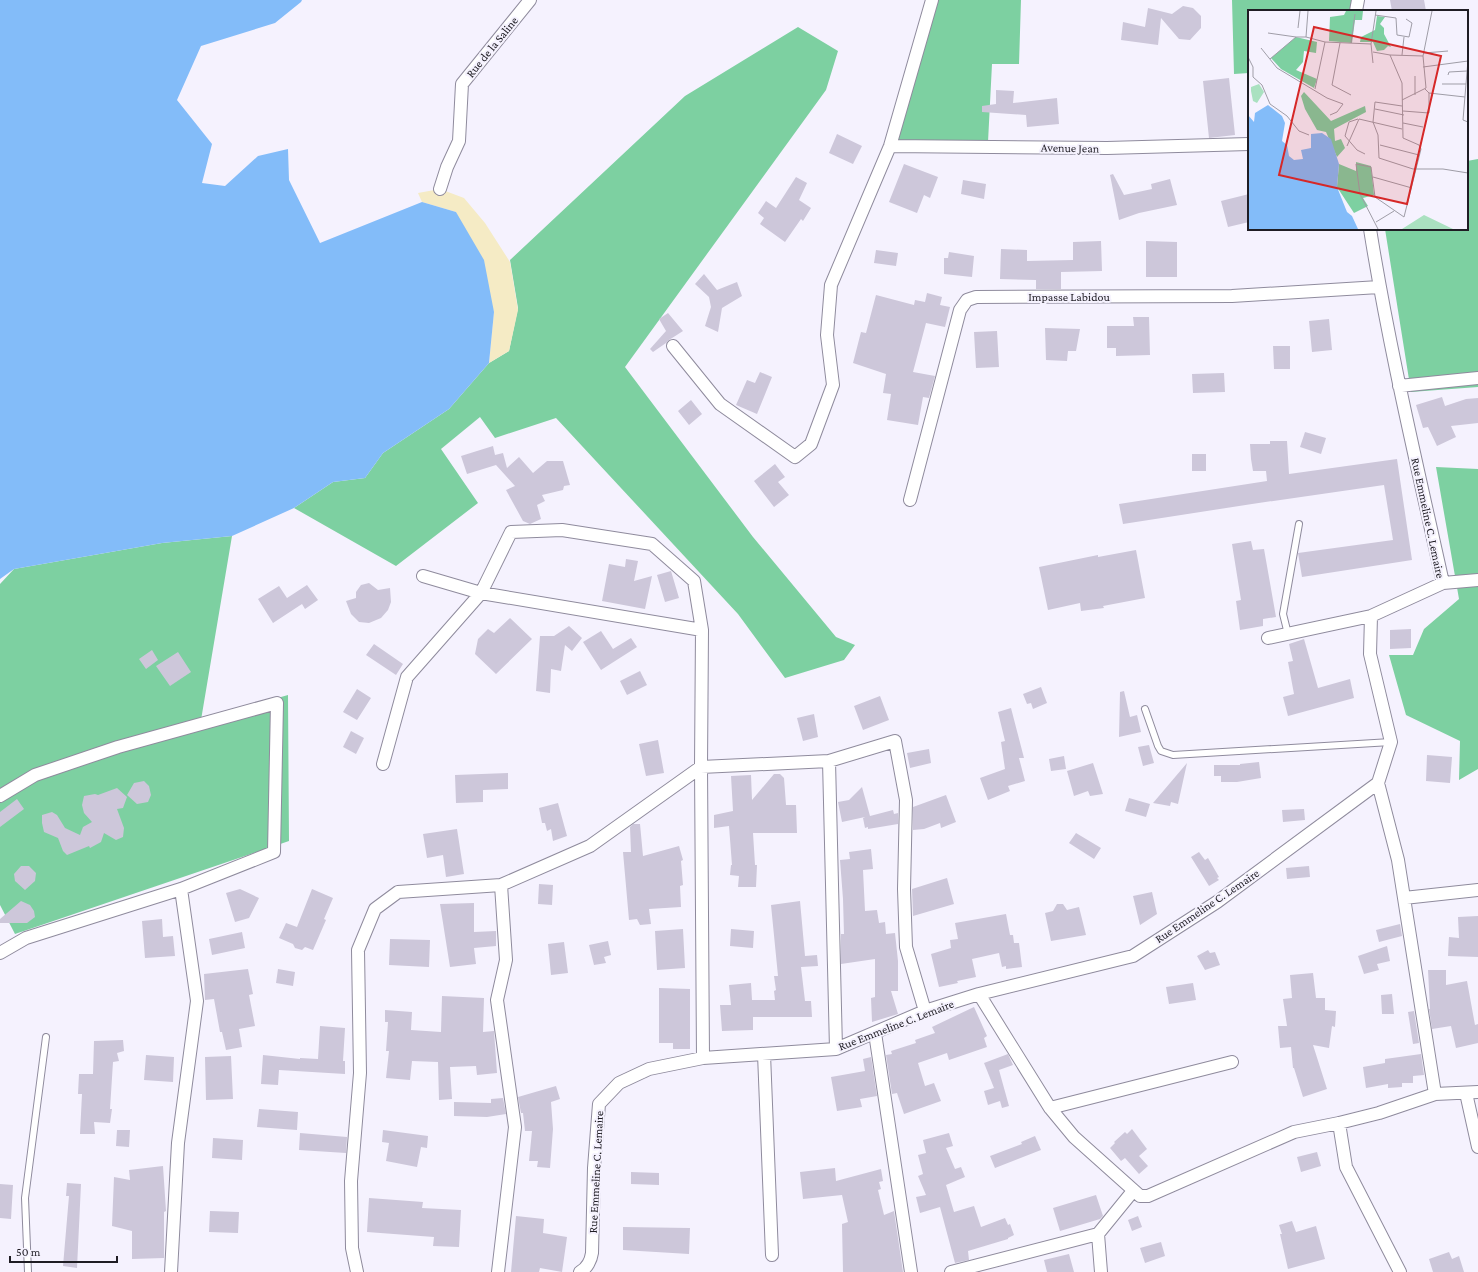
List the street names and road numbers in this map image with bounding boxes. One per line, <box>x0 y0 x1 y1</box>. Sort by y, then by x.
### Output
street label: Rue de la Saline <box>463 14 521 80</box>
street label: Avenue Jean <box>1041 140 1100 156</box>
street label: Impasse Labidou <box>1028 290 1110 304</box>
street label: Rue Emmeline C. Lemaire <box>1408 457 1448 579</box>
street label: Rue Emmeline C. Lemaire <box>1152 866 1262 946</box>
street label: Rue Emmeline C. Lemaire <box>836 996 956 1054</box>
street label: Rue Emmeline C. Lemaire <box>586 1110 606 1234</box>

